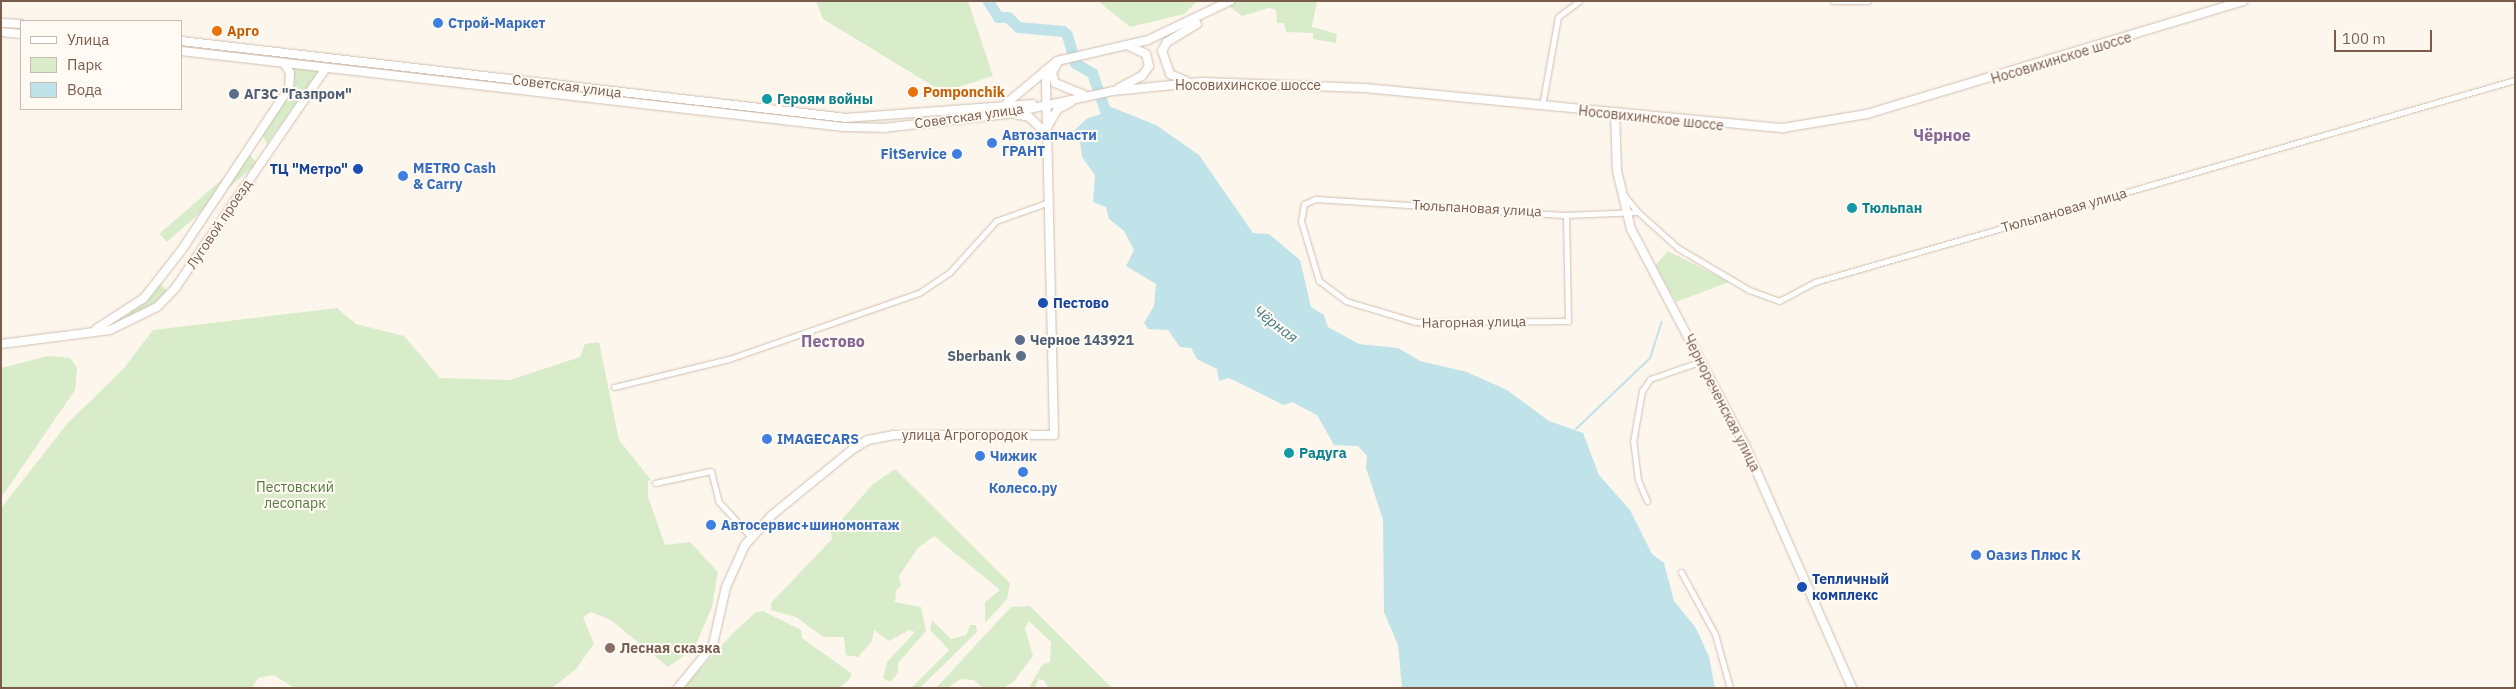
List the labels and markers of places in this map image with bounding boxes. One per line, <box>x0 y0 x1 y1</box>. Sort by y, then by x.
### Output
place label: Строй-Маркет <box>448 15 545 31</box>
marker: Строй-Маркет <box>432 17 444 29</box>
place label: Арго <box>227 23 259 39</box>
marker: Арго <box>211 25 223 37</box>
place label: Pomponchik <box>923 84 1005 100</box>
place label: АГЗС "Газпром" <box>244 86 352 102</box>
marker: Pomponchik <box>907 86 919 98</box>
marker: АГЗС "Газпром" <box>228 88 240 100</box>
place label: Героям войны <box>777 91 873 107</box>
marker: Героям войны <box>761 93 773 105</box>
place label: Автозапчасти ГРАНТ <box>1002 127 1097 160</box>
marker: Автозапчасти ГРАНТ <box>986 137 998 149</box>
place label: FitService <box>881 146 947 162</box>
marker: FitService <box>951 148 963 160</box>
place label: METRO Cash & Carry <box>413 160 496 192</box>
place label: ТЦ "Метро" <box>270 161 348 177</box>
marker: ТЦ "Метро" <box>352 163 364 175</box>
marker: METRO Cash & Carry <box>397 170 409 182</box>
place label: Тюльпан <box>1862 200 1922 216</box>
marker: Тюльпан <box>1846 202 1858 214</box>
place label: Пестово <box>1053 295 1109 311</box>
marker: Пестово <box>1037 297 1049 309</box>
place label: Черное 143921 <box>1030 332 1134 348</box>
marker: Черное 143921 <box>1014 334 1026 346</box>
place label: Sberbank <box>947 348 1011 364</box>
marker: Sberbank <box>1015 350 1027 362</box>
place label: IMAGECARS <box>777 431 859 447</box>
marker: IMAGECARS <box>761 433 773 445</box>
place label: Радуга <box>1299 445 1347 461</box>
marker: Радуга <box>1283 447 1295 459</box>
place label: Чижик <box>990 448 1037 464</box>
marker: Чижик <box>974 450 986 462</box>
marker: Колесо.ру <box>1017 466 1029 478</box>
place label: Колесо.ру <box>989 480 1057 496</box>
place label: Автосервис+шиномонтаж <box>721 517 900 533</box>
marker: Автосервис+шиномонтаж <box>705 519 717 531</box>
place label: Оазиз Плюс К <box>1986 547 2081 563</box>
marker: Оазиз Плюс К <box>1970 549 1982 561</box>
place label: Тепличный комплекс <box>1812 571 1889 604</box>
marker: Тепличный комплекс <box>1796 581 1808 593</box>
place label: Лесная сказка <box>620 640 720 656</box>
marker: Лесная сказка <box>604 642 616 654</box>

